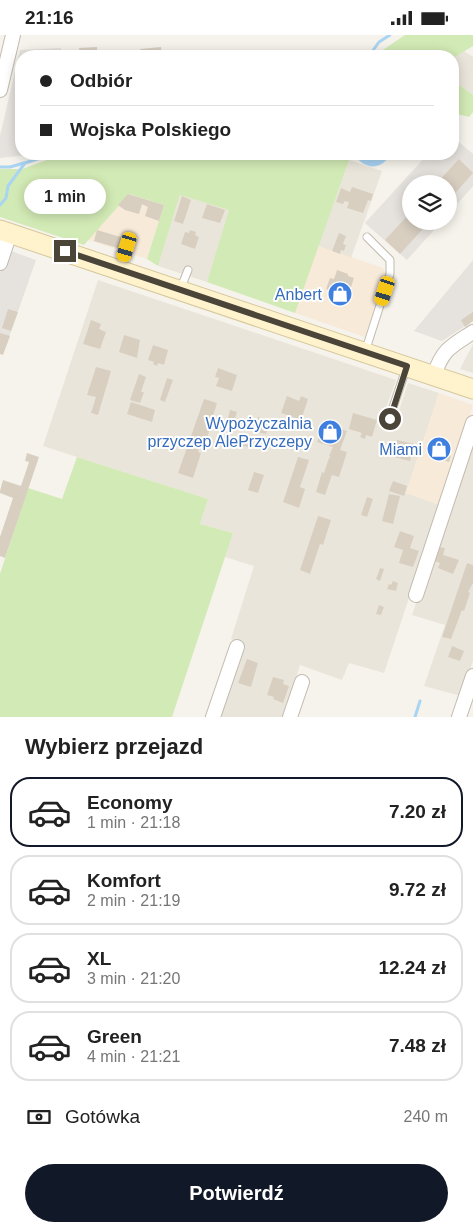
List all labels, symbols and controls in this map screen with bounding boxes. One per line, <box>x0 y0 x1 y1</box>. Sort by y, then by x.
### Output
text: 21:16 <box>25 7 74 28</box>
text: Odbiór <box>70 70 132 91</box>
text: Wojska Polskiego <box>70 119 231 140</box>
map controls <box>402 175 457 230</box>
button: layers <box>402 175 457 230</box>
callout: 1 min <box>24 179 106 213</box>
text: 1 min <box>44 188 86 205</box>
car <box>115 230 138 264</box>
route end <box>54 240 76 262</box>
car <box>373 274 396 308</box>
shop icon: Anbert <box>327 281 353 307</box>
place label: Anbert <box>275 286 323 303</box>
route start <box>379 408 401 430</box>
place label: Wypożyczalnia przyczep AlePrzyczepy <box>147 415 312 450</box>
shop icon: Wypożyczalnia przyczep AlePrzyczepy <box>317 419 343 445</box>
shop icon: Miami <box>426 436 452 462</box>
place label: Miami <box>379 441 422 458</box>
text: Wybierz przejazd <box>25 734 203 759</box>
icon: car <box>27 790 72 835</box>
text: Economy <box>87 792 173 813</box>
text: 7.20 zł <box>389 801 446 822</box>
text: 1 min · 21:18 <box>87 814 180 831</box>
icon: car <box>27 868 72 913</box>
text: Komfort <box>87 870 161 891</box>
text: 9.72 zł <box>389 879 446 900</box>
text: 2 min · 21:19 <box>87 892 180 909</box>
icon: car <box>27 946 72 991</box>
text: XL <box>87 948 111 969</box>
text: 12.24 zł <box>378 957 446 978</box>
text: 3 min · 21:20 <box>87 970 180 987</box>
icon: car <box>27 1024 72 1069</box>
text: Green <box>87 1026 142 1047</box>
text: 7.48 zł <box>389 1035 446 1056</box>
text: 4 min · 21:21 <box>87 1048 180 1065</box>
icon: cash <box>25 1103 53 1131</box>
text: Gotówka <box>65 1106 140 1127</box>
text: 240 m <box>404 1108 448 1125</box>
button: Potwierdź <box>25 1164 448 1222</box>

